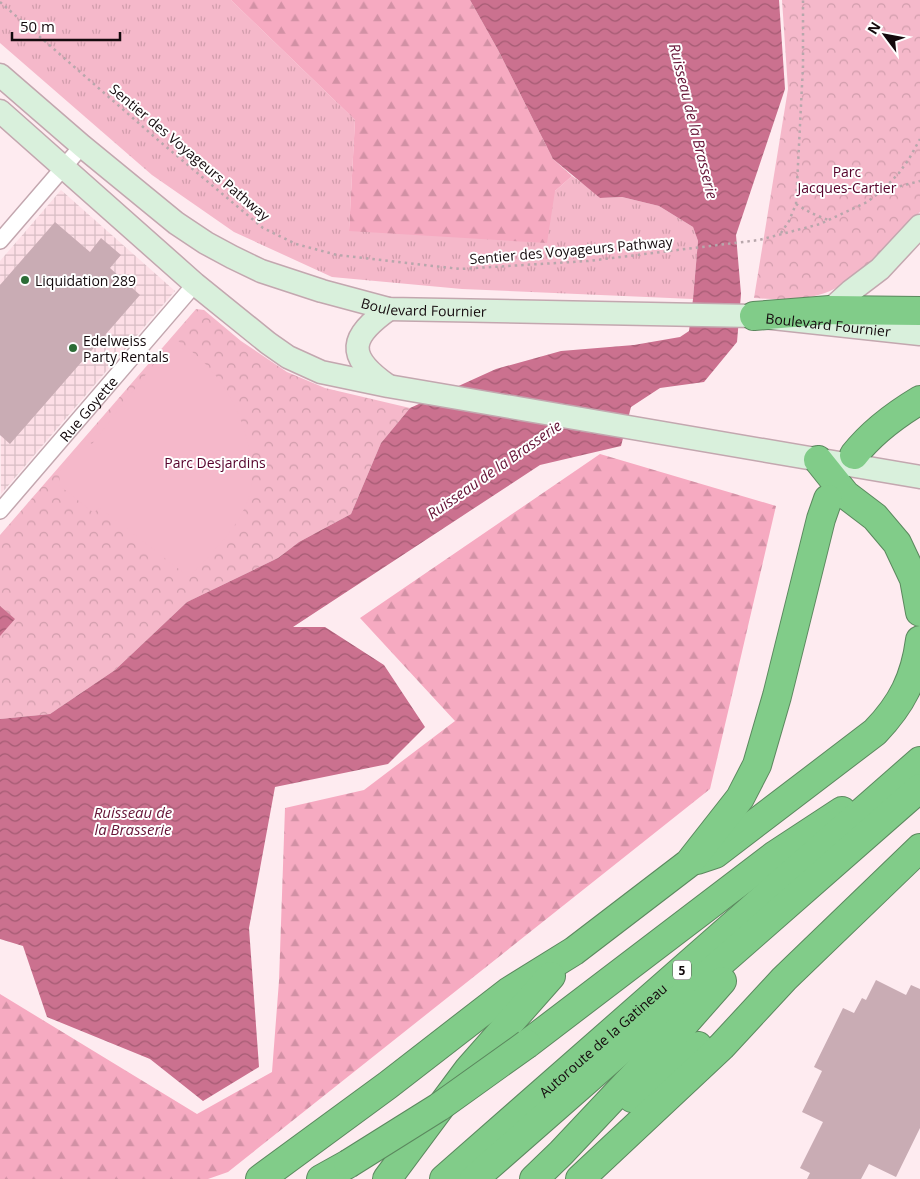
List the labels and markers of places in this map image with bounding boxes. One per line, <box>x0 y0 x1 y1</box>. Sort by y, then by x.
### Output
place label: Liquidation 289 <box>35 271 136 290</box>
marker: Liquidation 289 <box>19 274 31 286</box>
place label: Edelweiss Party Rentals <box>83 331 169 366</box>
marker: Edelweiss Party Rentals <box>67 342 79 354</box>

